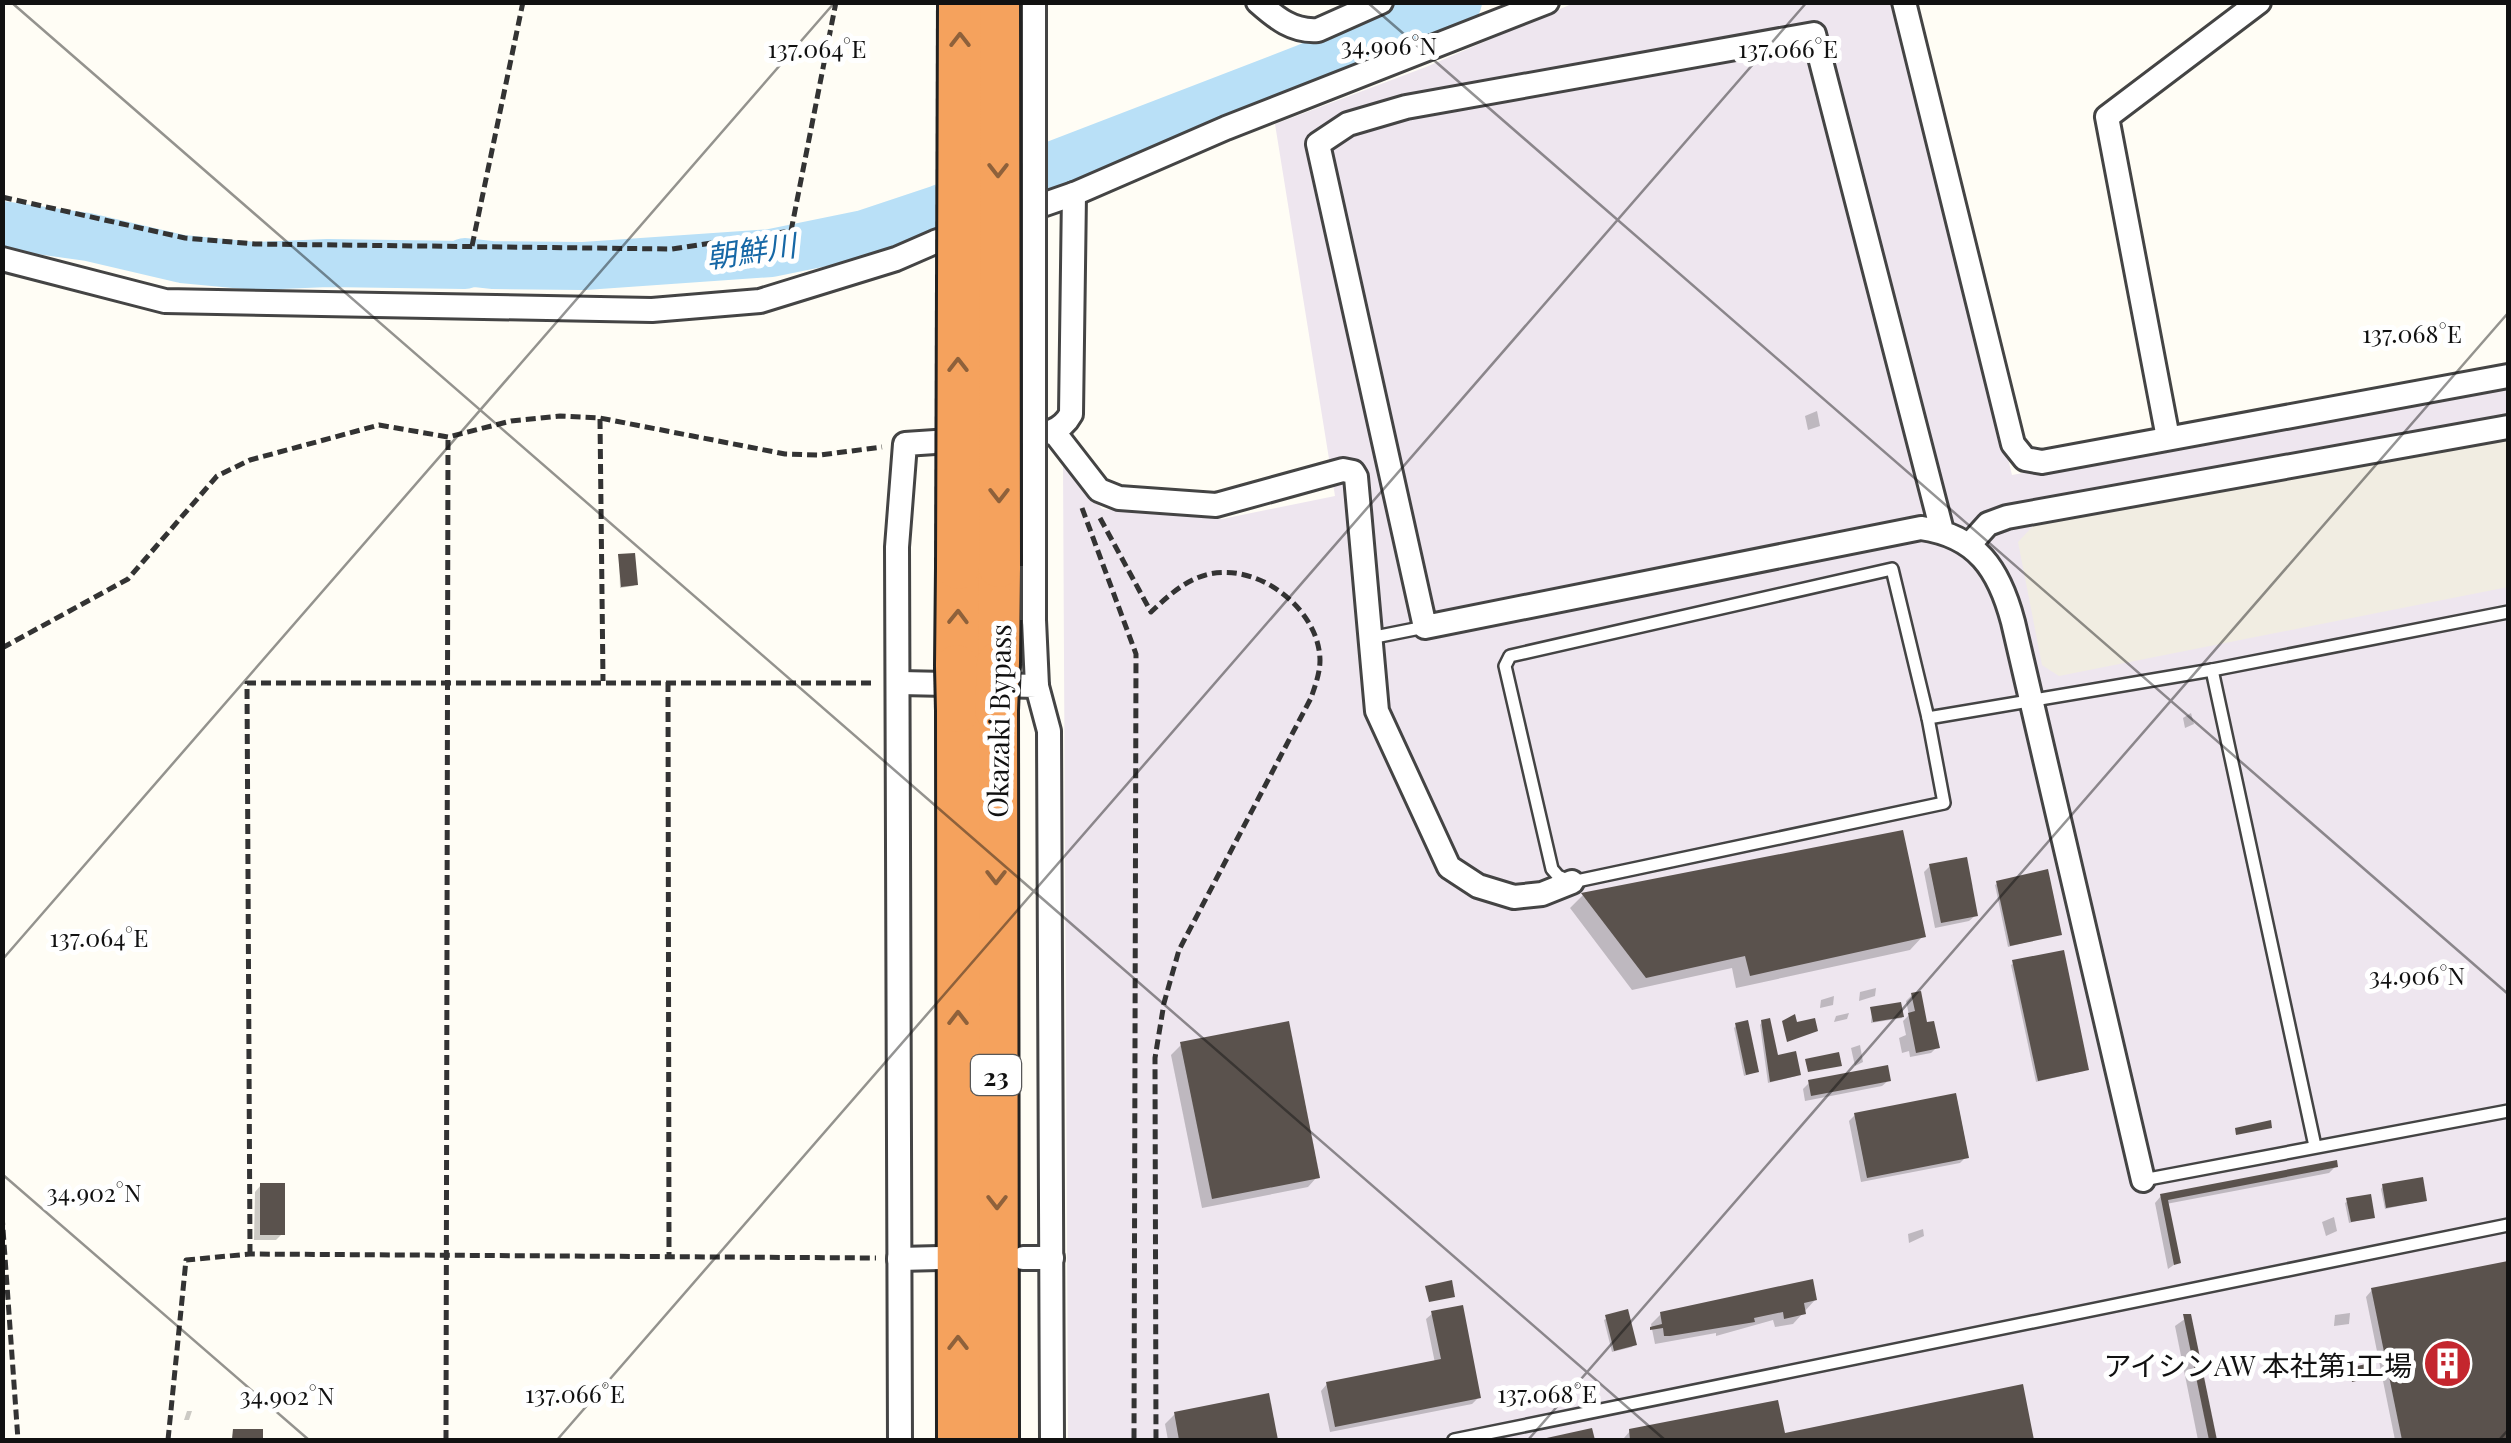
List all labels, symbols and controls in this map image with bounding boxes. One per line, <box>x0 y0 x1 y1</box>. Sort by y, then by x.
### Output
text: 34.906°N <box>1341 28 1437 61</box>
text: 137.064°E <box>768 31 866 64</box>
text: 137.066°E <box>1738 31 1838 64</box>
one-way arrow <box>949 32 970 48</box>
one-way arrow <box>987 162 1009 178</box>
water label: 朝鮮川 <box>704 224 801 276</box>
text: 137.068°E <box>2362 316 2462 349</box>
one-way arrow <box>947 357 969 372</box>
one-way arrow <box>988 488 1010 503</box>
one-way arrow <box>947 608 968 624</box>
street label: Okazaki Bypass <box>978 624 1018 818</box>
one-way arrow <box>985 870 1007 886</box>
text: 137.064°E <box>50 920 148 953</box>
text: 34.906°N <box>2369 958 2465 991</box>
one-way arrow <box>947 1010 969 1026</box>
road number: 23 <box>971 1055 1021 1095</box>
text: 34.902°N <box>46 1175 142 1208</box>
one-way arrow <box>986 1196 1008 1211</box>
one-way arrow <box>947 1335 969 1350</box>
building icon: アイシンAW 本社第1工場 <box>2421 1338 2473 1390</box>
place label: アイシンAW 本社第1工場 <box>2103 1346 2412 1383</box>
text: 137.066°E <box>525 1376 625 1409</box>
text: 137.068°E <box>1497 1376 1597 1409</box>
text: 34.902°N <box>239 1378 335 1411</box>

